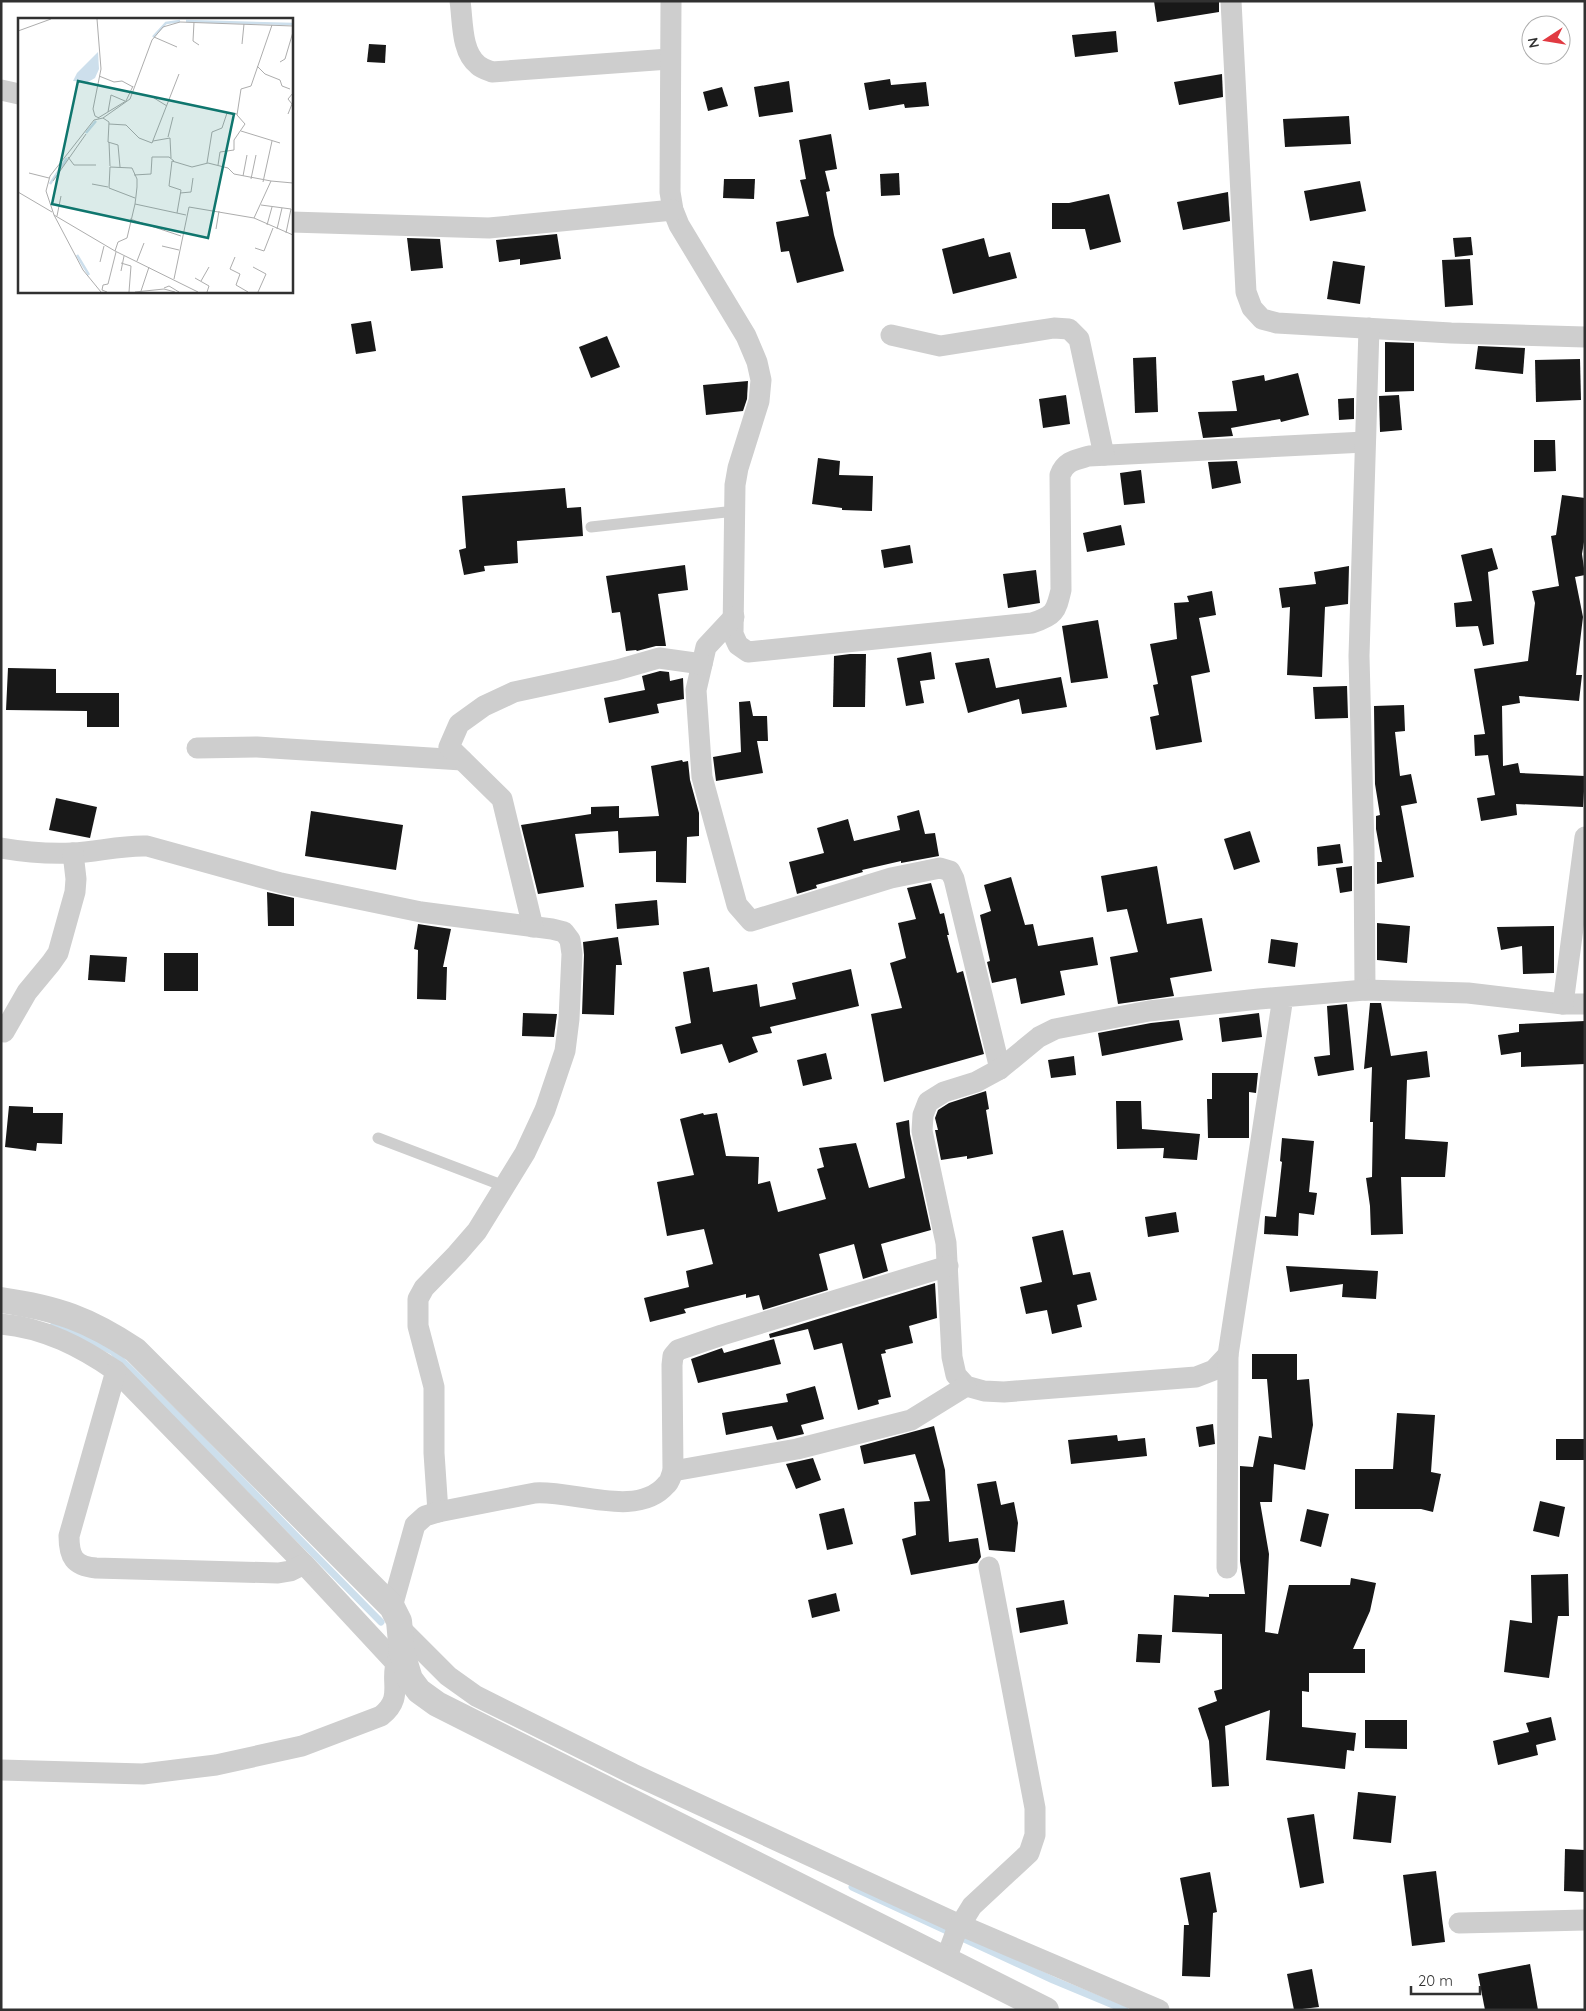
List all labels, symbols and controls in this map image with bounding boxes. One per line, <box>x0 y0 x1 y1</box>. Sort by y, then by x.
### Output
north arrow <box>1521 15 1571 65</box>
inset map <box>18 18 292 292</box>
text: N <box>1523 36 1543 50</box>
scale bar <box>1411 1964 1480 1996</box>
text: 20 m <box>1418 1971 1453 1990</box>

